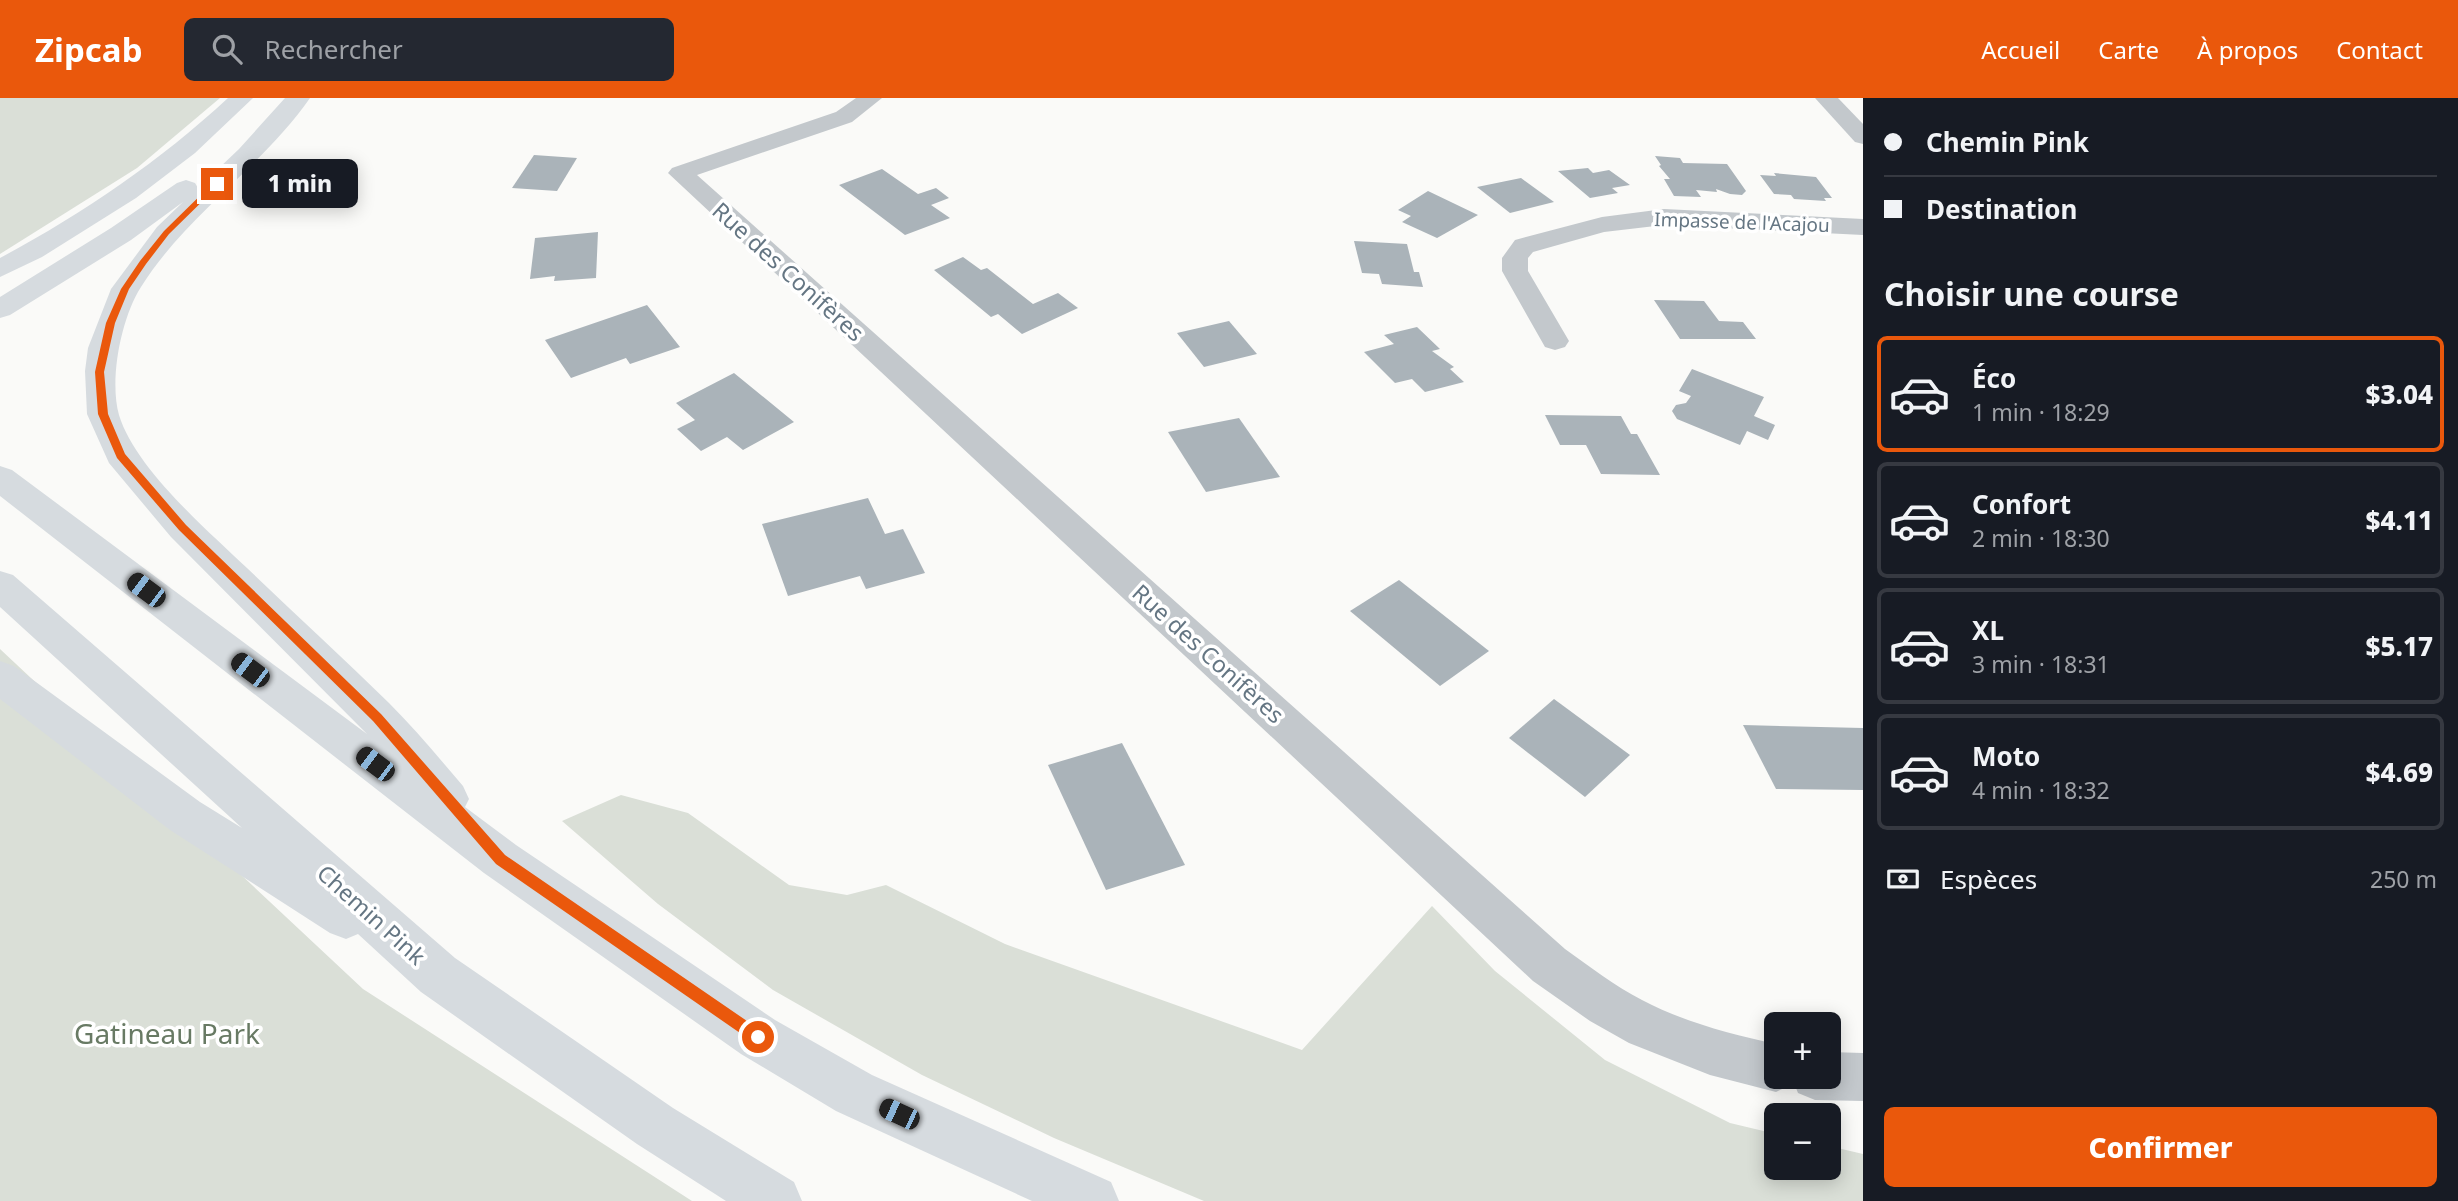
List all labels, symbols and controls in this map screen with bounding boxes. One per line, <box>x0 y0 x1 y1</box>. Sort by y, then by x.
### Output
search box <box>184 18 674 81</box>
text: Zipcab <box>35 27 142 72</box>
icon: search <box>208 30 246 68</box>
text: Rechercher <box>264 31 403 67</box>
text: Accueil <box>1981 33 2060 66</box>
text: Carte <box>2098 33 2159 66</box>
text: À propos <box>2197 33 2298 66</box>
text: Contact <box>2336 33 2423 66</box>
text: Chemin Pink <box>1926 124 2089 160</box>
callout: 1 min <box>242 160 357 208</box>
text: 1 min <box>268 167 332 199</box>
route end <box>201 168 233 200</box>
text: Destination <box>1926 191 2077 227</box>
street label: Rue des Conifères <box>706 194 872 348</box>
street label: Impasse de l'Acajou <box>1654 206 1830 238</box>
text: Choisir une course <box>1884 272 2179 315</box>
text: Éco <box>1972 360 2016 396</box>
icon: car <box>1888 363 1951 426</box>
text: $3.04 <box>2366 376 2433 412</box>
text: 1 min · 18:29 <box>1972 396 2110 428</box>
text: Confort <box>1972 486 2071 522</box>
icon: car <box>1888 489 1951 552</box>
text: $4.11 <box>2366 502 2433 538</box>
text: 2 min · 18:30 <box>1972 522 2110 554</box>
car <box>123 569 170 611</box>
street label: Rue des Conifères <box>1126 576 1292 730</box>
text: XL <box>1972 612 2004 648</box>
icon: car <box>1888 615 1951 678</box>
text: $5.17 <box>2366 628 2433 664</box>
text: 3 min · 18:31 <box>1972 648 2110 680</box>
car <box>227 649 274 691</box>
text: Moto <box>1972 738 2040 774</box>
icon: car <box>1888 741 1951 804</box>
car <box>352 743 399 785</box>
text: $4.69 <box>2366 754 2433 790</box>
text: 4 min · 18:32 <box>1972 774 2110 806</box>
street label: Chemin Pink <box>311 857 433 972</box>
icon: cash <box>1884 860 1922 898</box>
text: Espèces <box>1940 861 2037 897</box>
text: 250 m <box>2370 863 2437 895</box>
map controls <box>1764 1012 1841 1180</box>
button: + <box>1764 1012 1841 1089</box>
park label: Gatineau Park <box>74 1014 260 1052</box>
route start <box>742 1021 774 1053</box>
car <box>876 1096 923 1132</box>
button: − <box>1764 1103 1841 1180</box>
button: Confirmer <box>1884 1107 2437 1187</box>

